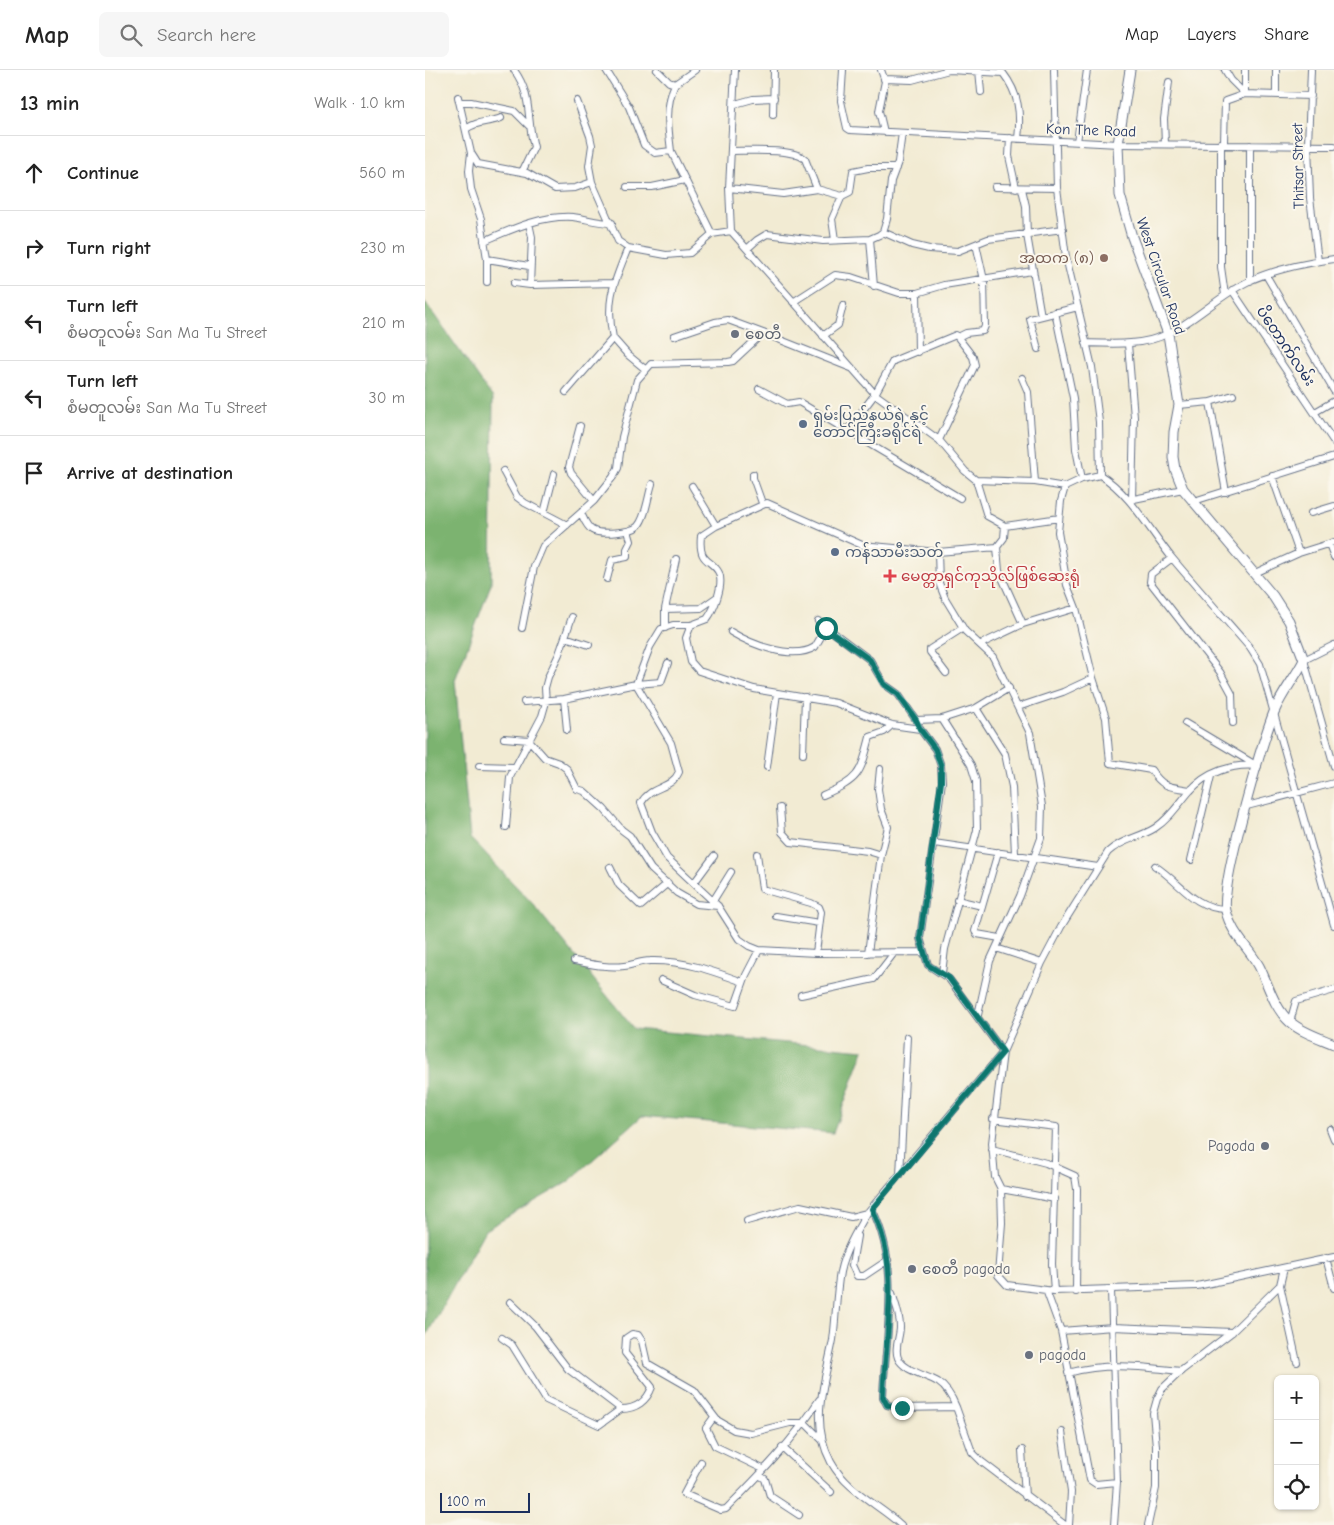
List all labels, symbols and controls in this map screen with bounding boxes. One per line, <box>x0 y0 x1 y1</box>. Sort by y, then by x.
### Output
search box <box>99 12 449 57</box>
text: Map <box>25 21 69 49</box>
icon: search <box>117 21 145 49</box>
text: Search here <box>157 24 256 46</box>
text: Map <box>1125 24 1159 45</box>
text: Layers <box>1187 24 1236 45</box>
text: Share <box>1264 24 1309 45</box>
text: 13 min <box>20 91 79 115</box>
text: Walk · 1.0 km <box>314 94 405 112</box>
street label: Kon The Road <box>1046 119 1136 141</box>
street label: Thitsar Street <box>1288 122 1308 209</box>
icon: ahead <box>20 159 48 187</box>
text: Continue <box>67 162 139 184</box>
text: 560 m <box>359 164 405 182</box>
street label: West Circular Road <box>1133 215 1189 337</box>
icon: right <box>20 234 48 262</box>
text: Turn right <box>67 237 151 259</box>
text: 230 m <box>360 239 405 257</box>
place label: အထက (၈) <box>1019 249 1094 267</box>
marker: အထက (၈) <box>1098 252 1110 264</box>
text: Turn left <box>67 295 138 317</box>
street label: ပိတောက်လမ်း <box>1253 302 1320 389</box>
icon: left <box>20 309 48 337</box>
text: 210 m <box>362 314 405 332</box>
text: စံမတူလမ်း San Ma Tu Street <box>67 324 267 342</box>
place label: စေတီ <box>745 324 781 343</box>
marker: စေတီ <box>729 328 741 340</box>
text: Turn left <box>67 370 138 392</box>
icon: left <box>20 384 48 412</box>
text: 30 m <box>369 389 405 407</box>
text: စံမတူလမ်း San Ma Tu Street <box>67 399 267 417</box>
place label: ရှမ်းပြည်နယ်ရဲ နှင့် တောင်ကြီးခရိုင်ရဲ <box>813 405 929 444</box>
marker: ရှမ်းပြည်နယ်ရဲ နှင့် တောင်ကြီးခရိုင်ရဲ <box>797 418 809 430</box>
icon: arrive <box>20 459 48 487</box>
text: Arrive at destination <box>67 462 233 484</box>
place label: ကန်သာမီးသတ် <box>845 542 943 564</box>
marker: ကန်သာမီးသတ် <box>829 546 841 558</box>
place label: မေတ္တာရှင်ကုသိုလ်ဖြစ်ဆေးရုံ <box>901 566 1080 588</box>
marker: မေတ္တာရှင်ကုသိုလ်ဖြစ်ဆေးရုံ <box>883 569 897 583</box>
route start <box>815 617 838 640</box>
place label: Pagoda <box>1208 1137 1255 1155</box>
marker: Pagoda <box>1259 1140 1271 1152</box>
place label: စေတီ pagoda <box>922 1259 1011 1278</box>
marker: စေတီ pagoda <box>906 1263 918 1275</box>
place label: pagoda <box>1039 1346 1086 1364</box>
marker: pagoda <box>1023 1349 1035 1361</box>
map controls <box>1274 1375 1319 1510</box>
button: + <box>1274 1375 1319 1420</box>
route end <box>891 1397 914 1420</box>
button: − <box>1274 1420 1319 1465</box>
button: locate <box>1274 1465 1319 1510</box>
scale bar <box>440 1490 530 1513</box>
text: 100 m <box>447 1493 486 1510</box>

